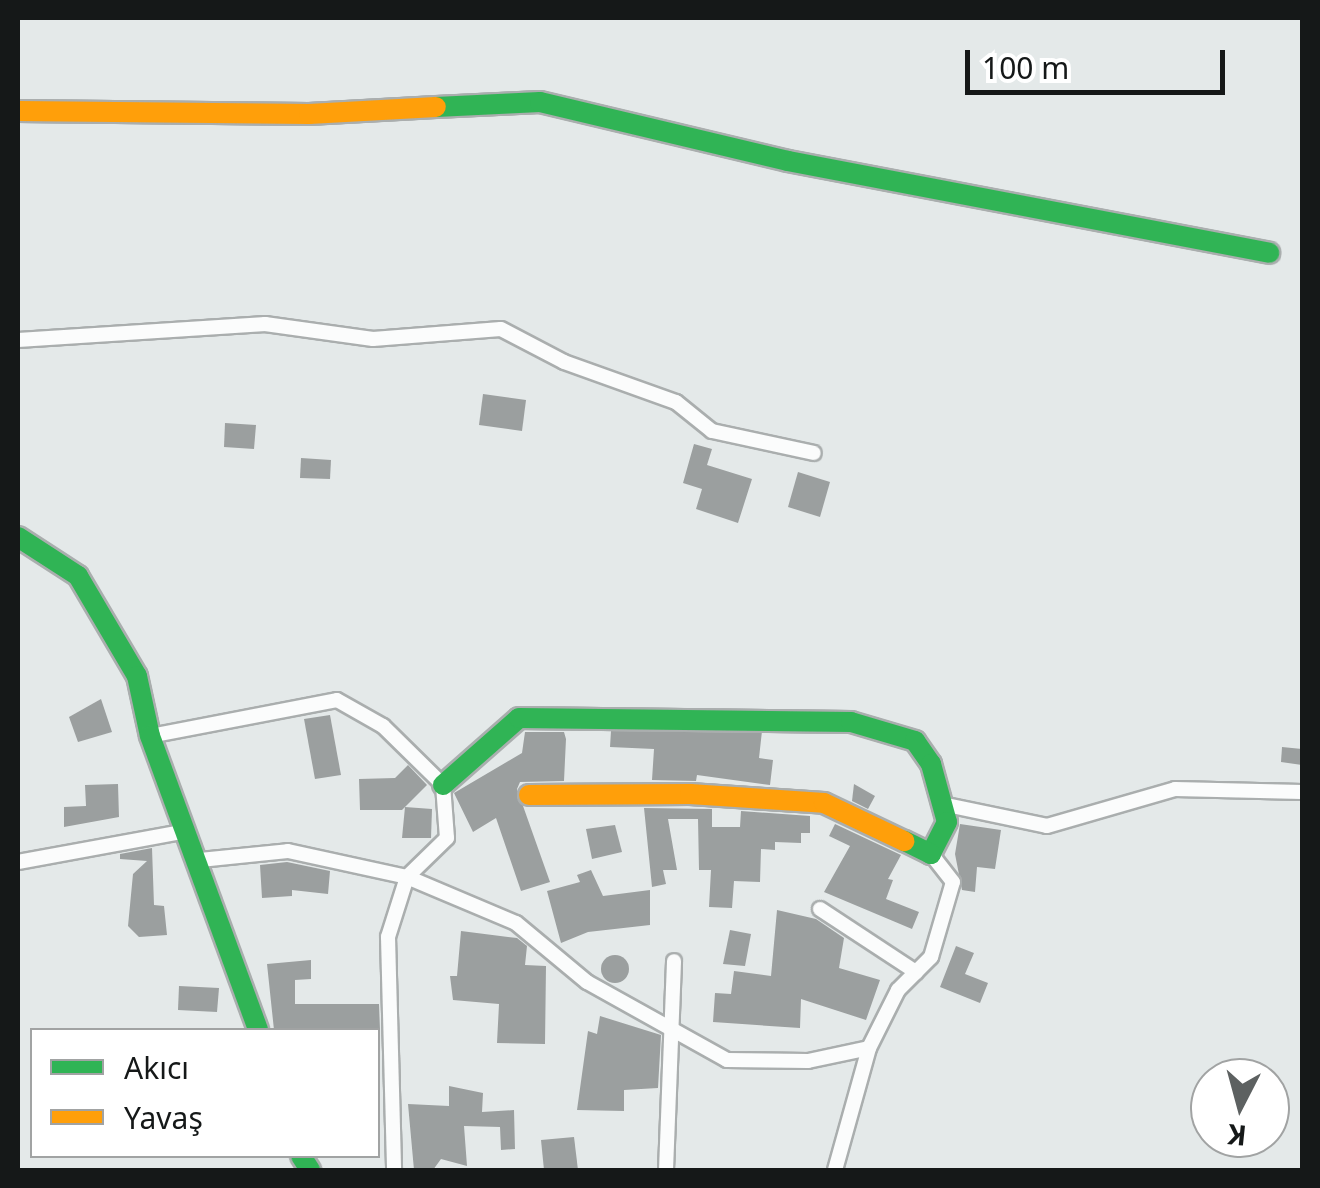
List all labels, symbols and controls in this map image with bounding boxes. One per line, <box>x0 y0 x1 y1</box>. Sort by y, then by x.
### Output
scale bar <box>970 30 1230 92</box>
text: 100 m <box>982 47 1069 88</box>
legend <box>30 1028 380 1158</box>
text: Akıcı <box>124 1047 189 1088</box>
north arrow <box>1190 1058 1290 1158</box>
text: Yavaş <box>124 1097 203 1138</box>
text: K <box>1226 1116 1248 1156</box>

